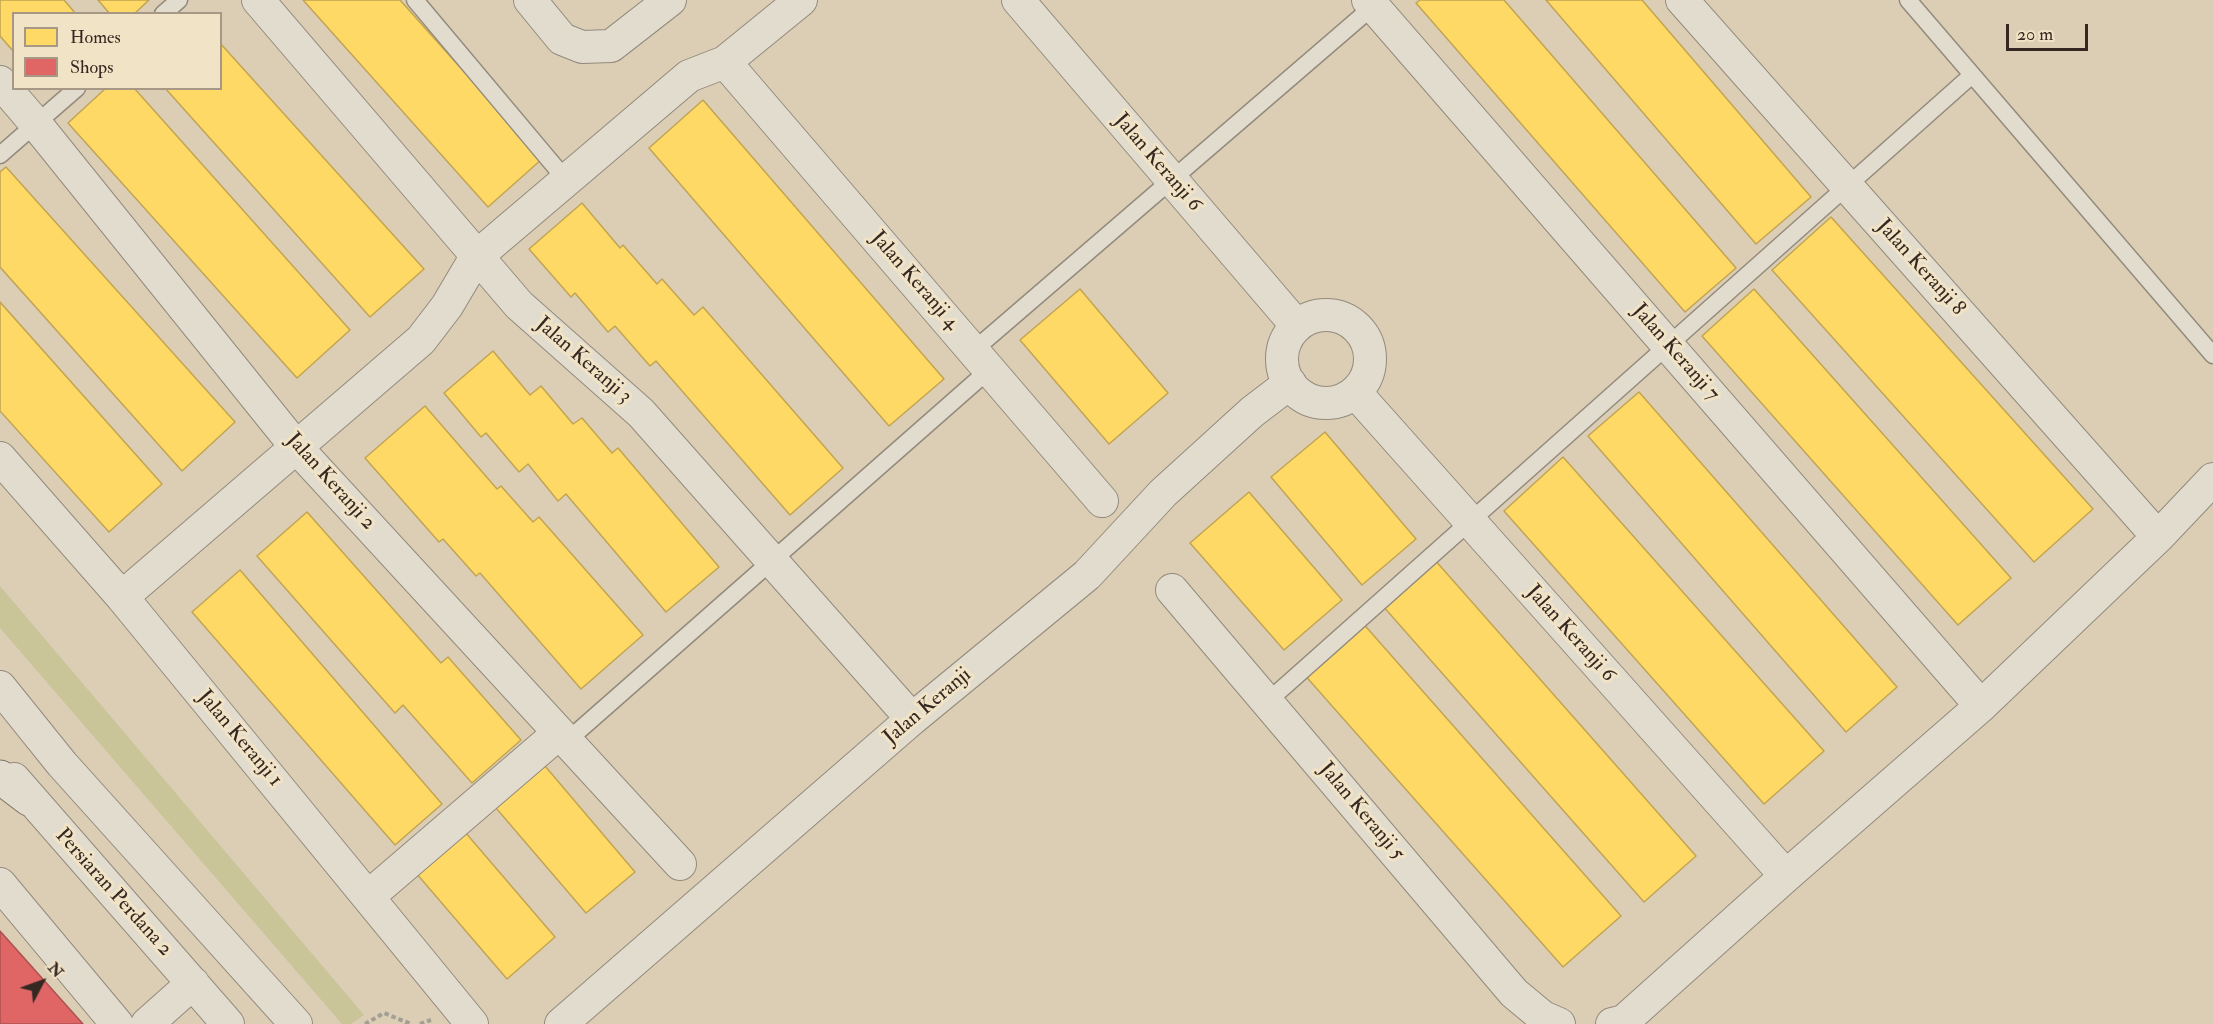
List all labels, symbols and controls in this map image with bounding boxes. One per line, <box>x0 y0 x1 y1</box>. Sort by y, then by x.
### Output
legend <box>12 12 222 90</box>
scale bar <box>2009 12 2092 50</box>
text: 20 m <box>2017 23 2053 46</box>
text: Homes <box>70 26 121 49</box>
text: Shops <box>70 56 113 79</box>
street label: Jalan Keranji 6 <box>1108 109 1206 217</box>
street label: Jalan Keranji 8 <box>1870 215 1970 321</box>
street label: Jalan Keranji 4 <box>864 226 964 336</box>
street label: Jalan Keranji 7 <box>1626 299 1724 407</box>
street label: Jalan Keranji 3 <box>530 312 636 410</box>
street label: Jalan Keranji 2 <box>280 428 380 536</box>
street label: Jalan Keranji 6 <box>1520 580 1620 688</box>
street label: Jalan Keranji <box>879 663 977 751</box>
street label: Jalan Keranji 1 <box>191 685 287 793</box>
street label: Jalan Keranji 5 <box>1313 758 1409 866</box>
street label: Persiaran Perdana 2 <box>49 824 177 962</box>
north arrow <box>12 952 72 1012</box>
text: N <box>43 958 68 982</box>

